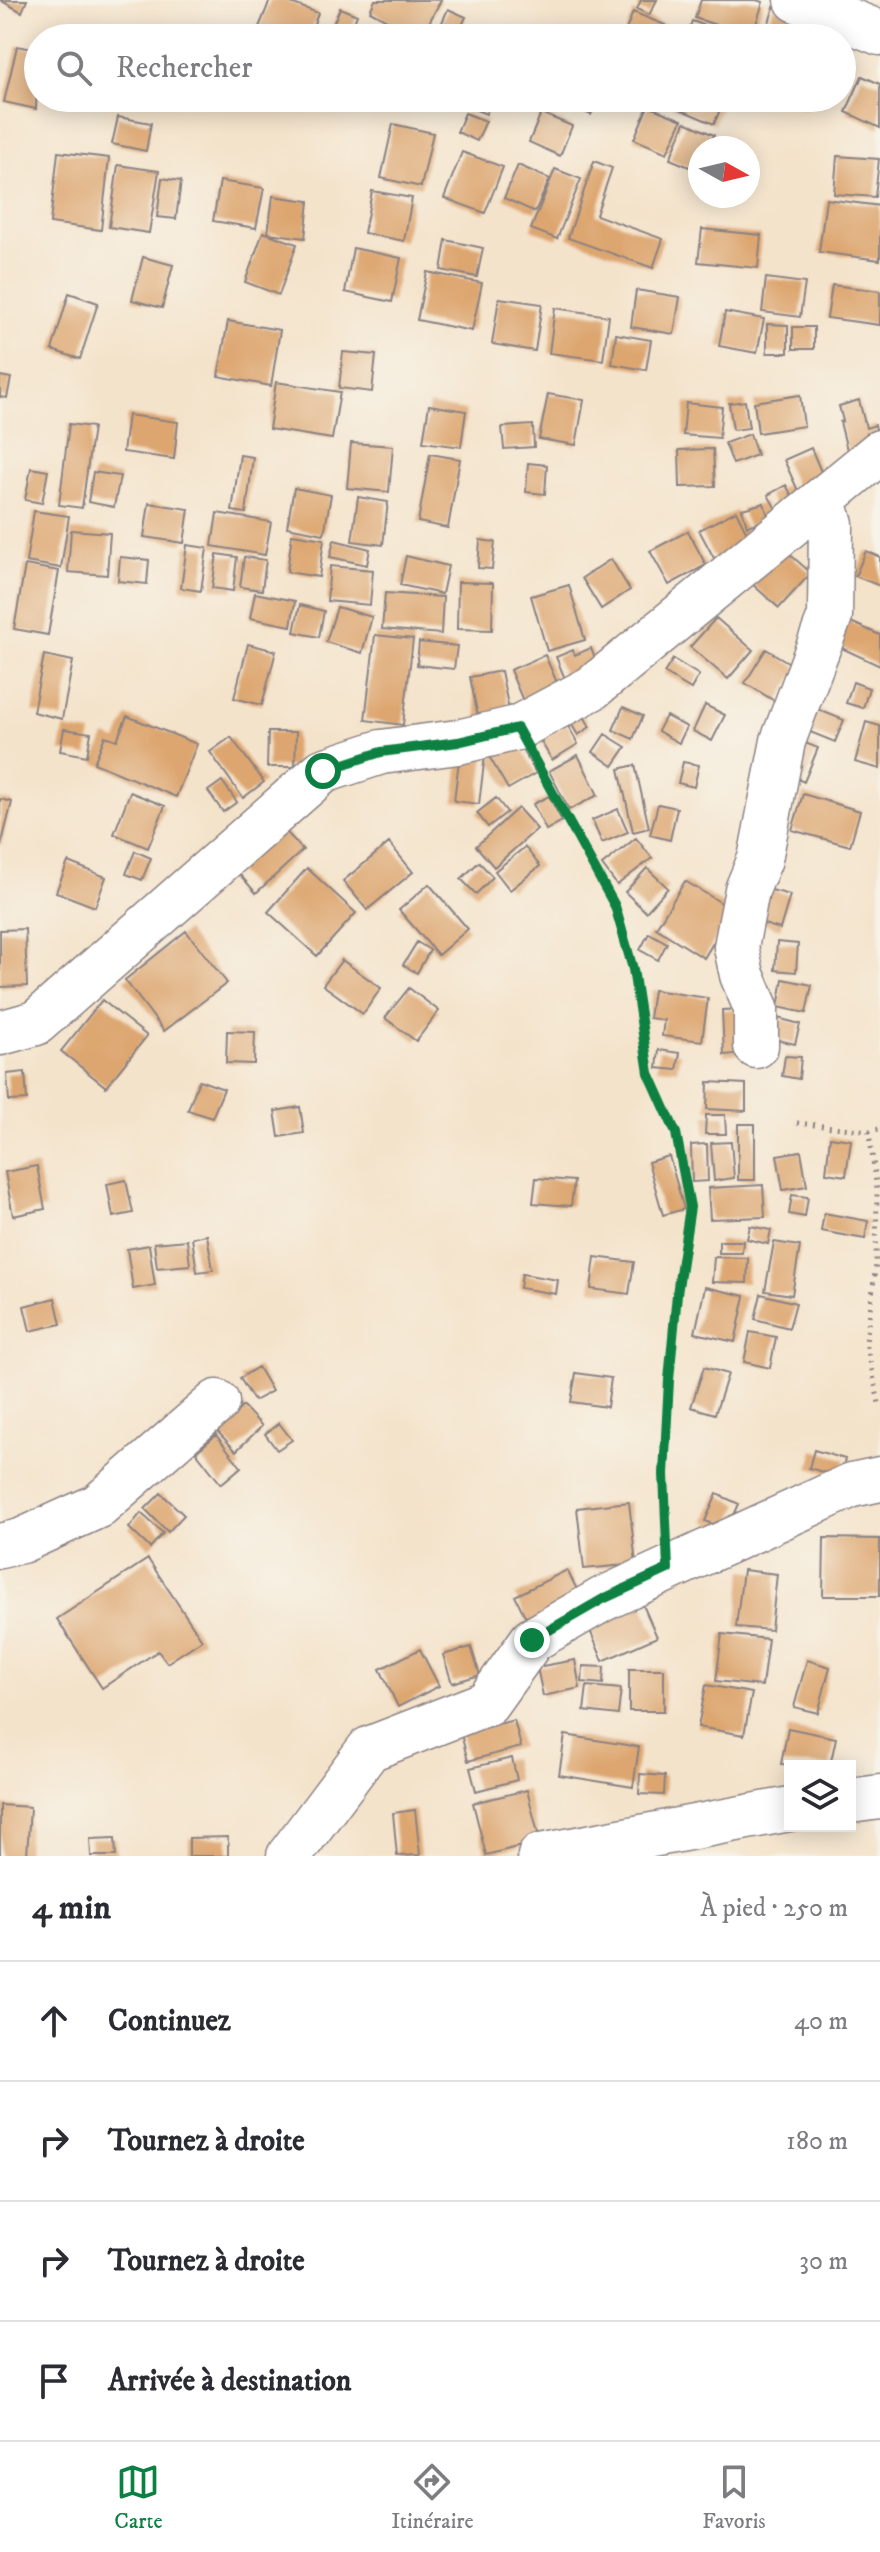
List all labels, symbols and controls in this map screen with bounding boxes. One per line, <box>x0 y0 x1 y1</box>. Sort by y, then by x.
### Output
search box <box>24 24 856 112</box>
icon: search <box>52 46 96 90</box>
text: Rechercher <box>116 50 252 87</box>
north arrow <box>688 136 760 208</box>
route start <box>305 753 341 789</box>
route end <box>514 1622 550 1658</box>
map controls <box>784 1760 856 1832</box>
button: layers <box>784 1760 856 1832</box>
text: 4 min <box>32 1887 111 1929</box>
text: À pied · 250 m <box>700 1892 848 1925</box>
icon: ahead <box>32 1999 76 2043</box>
text: Continuez <box>108 2003 231 2040</box>
text: 40 m <box>794 2005 848 2038</box>
icon: right <box>32 2119 76 2163</box>
text: Tournez à droite <box>108 2123 305 2160</box>
text: 180 m <box>786 2125 848 2158</box>
icon: right <box>32 2239 76 2283</box>
text: Tournez à droite <box>108 2243 305 2280</box>
text: 30 m <box>799 2245 848 2278</box>
icon: arrive <box>32 2359 76 2403</box>
text: Arrivée à destination <box>108 2363 352 2400</box>
tab: Carte <box>114 2460 163 2535</box>
tab: Itinéraire <box>391 2460 474 2535</box>
tab: Favoris <box>702 2460 766 2535</box>

